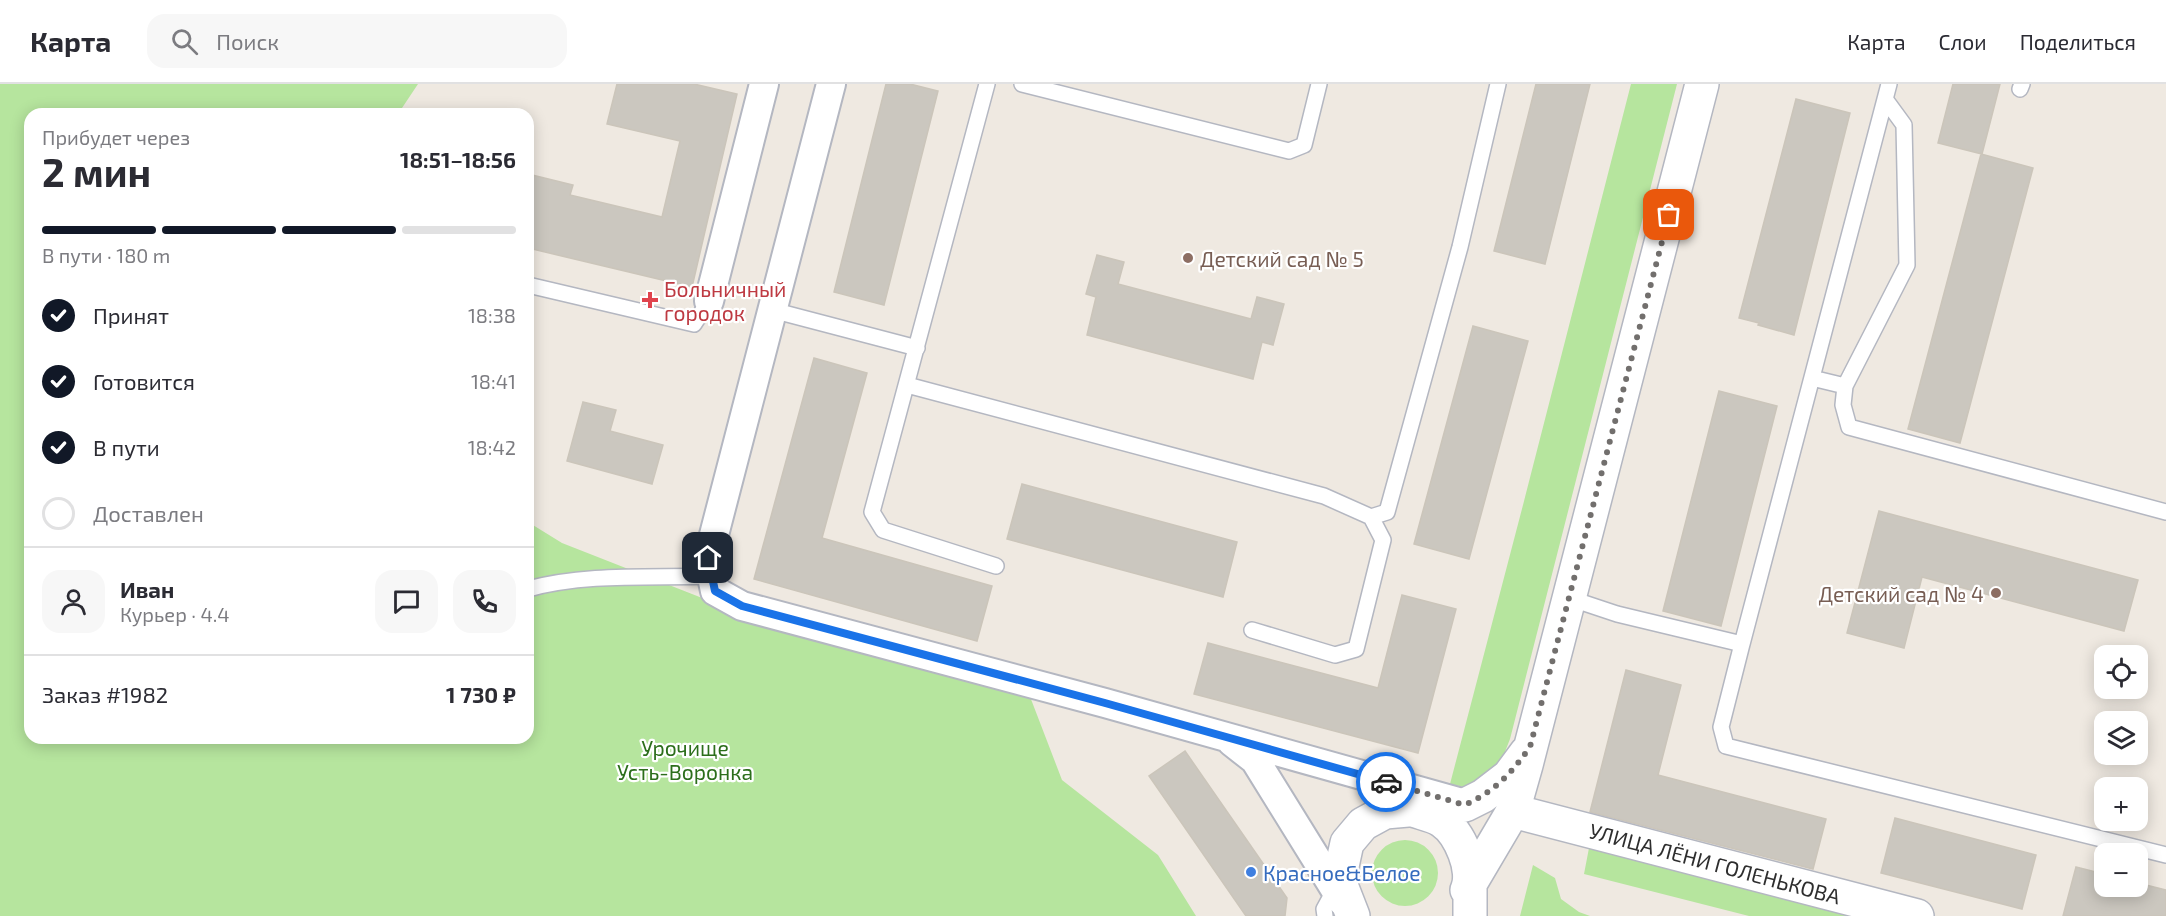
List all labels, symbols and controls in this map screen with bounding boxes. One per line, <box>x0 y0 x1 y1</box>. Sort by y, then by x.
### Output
search box <box>147 14 567 68</box>
text: Карта <box>30 24 111 58</box>
icon: search <box>168 25 201 58</box>
text: Поиск <box>216 28 279 54</box>
text: Карта <box>1847 29 1906 54</box>
text: Слои <box>1939 29 1987 54</box>
text: Поделиться <box>2020 29 2136 54</box>
text: Прибудет через <box>42 125 190 149</box>
text: 18:51–18:56 <box>400 146 516 172</box>
text: 2 мин <box>42 148 151 195</box>
pin <box>1643 189 1694 240</box>
icon: bag <box>1652 198 1685 231</box>
text: В пути · 180 m <box>42 243 170 267</box>
place label: Детский сад № 5 <box>1200 246 1364 271</box>
marker: Детский сад № 5 <box>1181 251 1195 265</box>
place label: Больничный городок <box>664 276 786 325</box>
marker: Больничный городок <box>641 291 659 309</box>
icon: check <box>42 299 75 332</box>
text: Принят <box>93 302 169 328</box>
text: 18:38 <box>468 303 516 327</box>
icon: check <box>42 365 75 398</box>
text: Готовится <box>93 368 195 394</box>
text: 18:41 <box>471 369 516 393</box>
icon: check <box>42 431 75 464</box>
text: В пути <box>93 434 160 460</box>
text: 18:42 <box>468 435 516 459</box>
text: Доставлен <box>93 500 204 526</box>
pin <box>682 532 733 583</box>
icon: home <box>691 541 724 574</box>
button: person <box>42 570 105 633</box>
button: chat <box>375 570 438 633</box>
button: phone <box>453 570 516 633</box>
text: Иван <box>120 576 174 602</box>
place label: Детский сад № 4 <box>1819 581 1984 606</box>
marker: Детский сад № 4 <box>1989 586 2003 600</box>
text: Курьер · 4.4 <box>120 602 229 626</box>
map controls <box>2094 645 2148 897</box>
button: locate <box>2094 645 2148 699</box>
text: Заказ #1982 <box>42 681 168 707</box>
text: 1 730 ₽ <box>446 681 516 707</box>
button: layers <box>2094 711 2148 765</box>
park label: Урочище Усть-Воронка <box>617 735 753 784</box>
courier <box>1356 752 1416 812</box>
icon: car <box>1370 766 1403 799</box>
button: + <box>2094 777 2148 831</box>
street label: УЛИЦА ЛЁНИ ГОЛЕНЬКОВА <box>1587 817 1843 909</box>
button: − <box>2094 843 2148 897</box>
place label: Красное&Белое <box>1263 860 1421 885</box>
marker: Красное&Белое <box>1244 865 1258 879</box>

